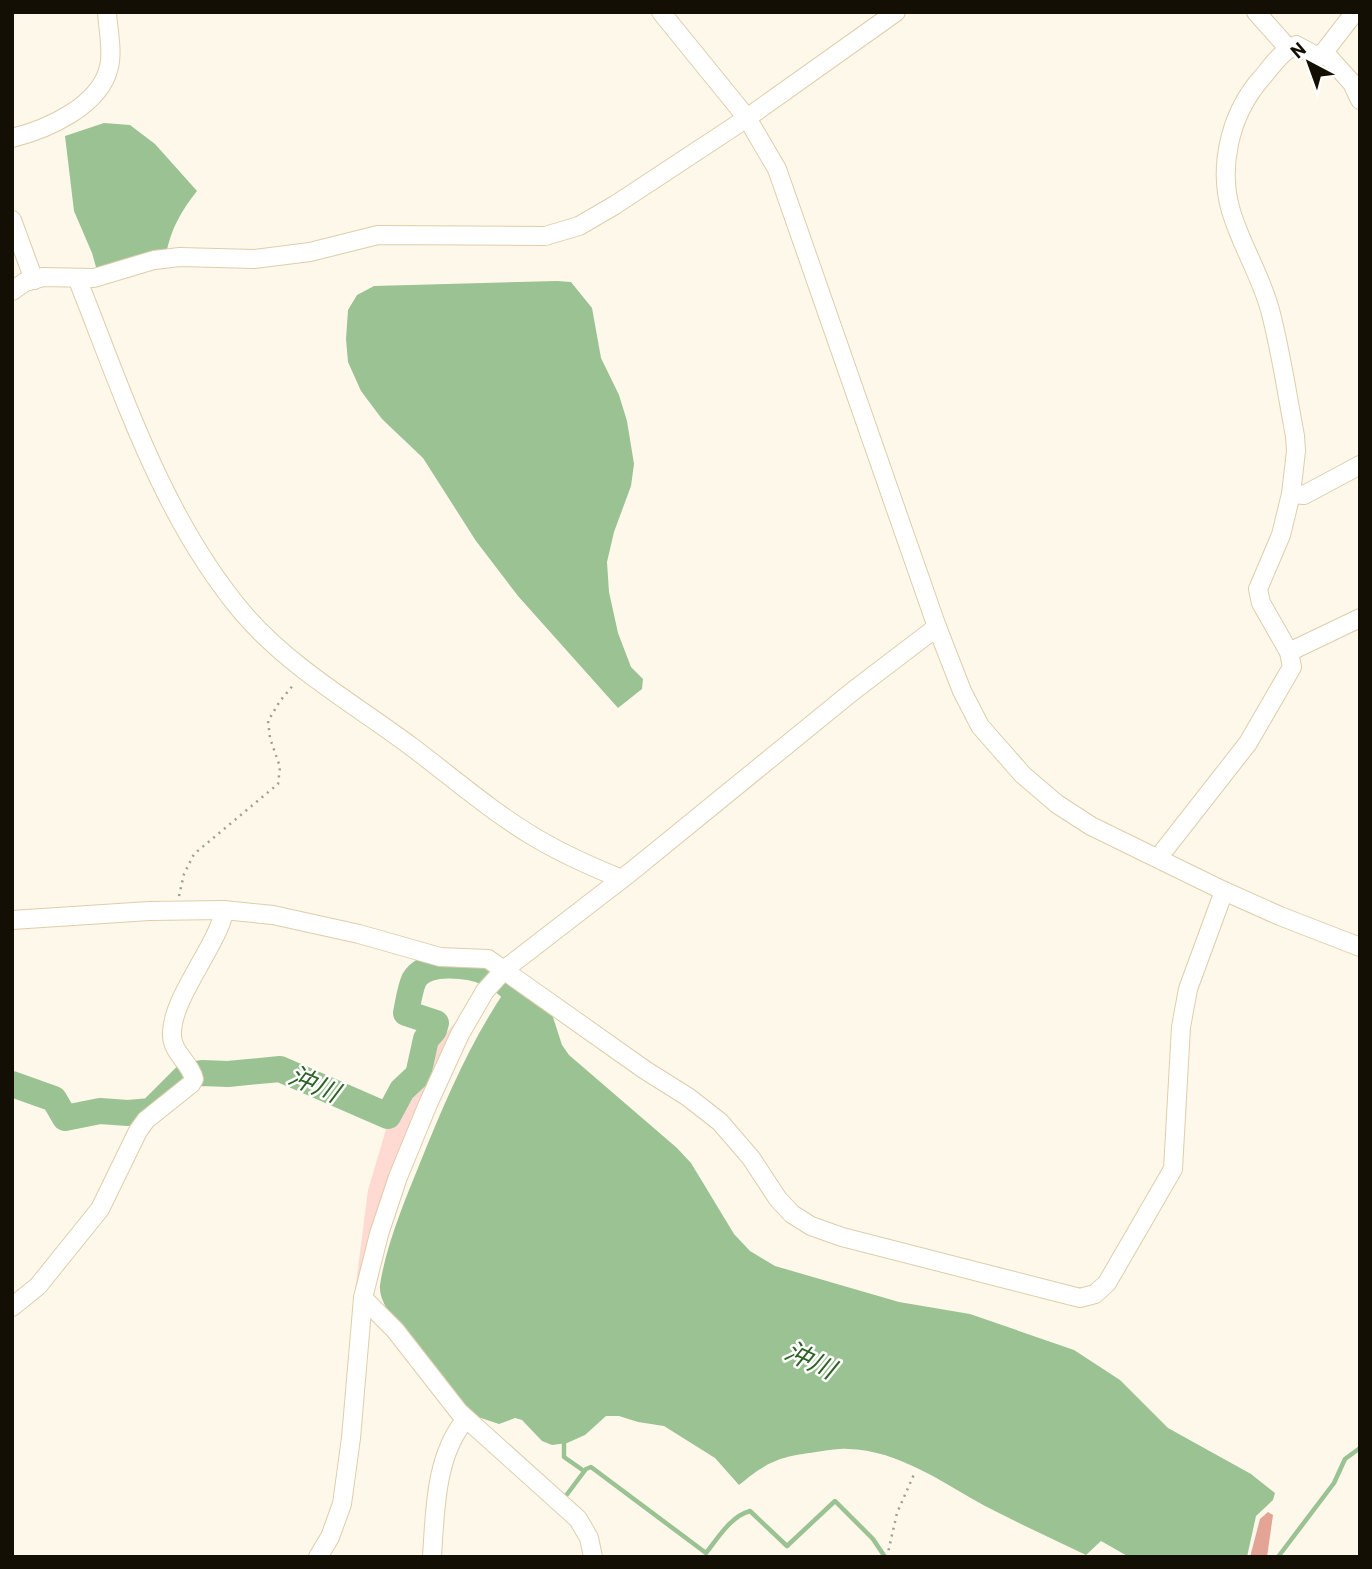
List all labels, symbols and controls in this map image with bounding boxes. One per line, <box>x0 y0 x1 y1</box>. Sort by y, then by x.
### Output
north arrow <box>1274 28 1344 98</box>
text: N <box>1285 37 1310 63</box>
water label: 沖川 <box>285 1058 347 1108</box>
water label: 沖川 <box>781 1334 843 1385</box>

